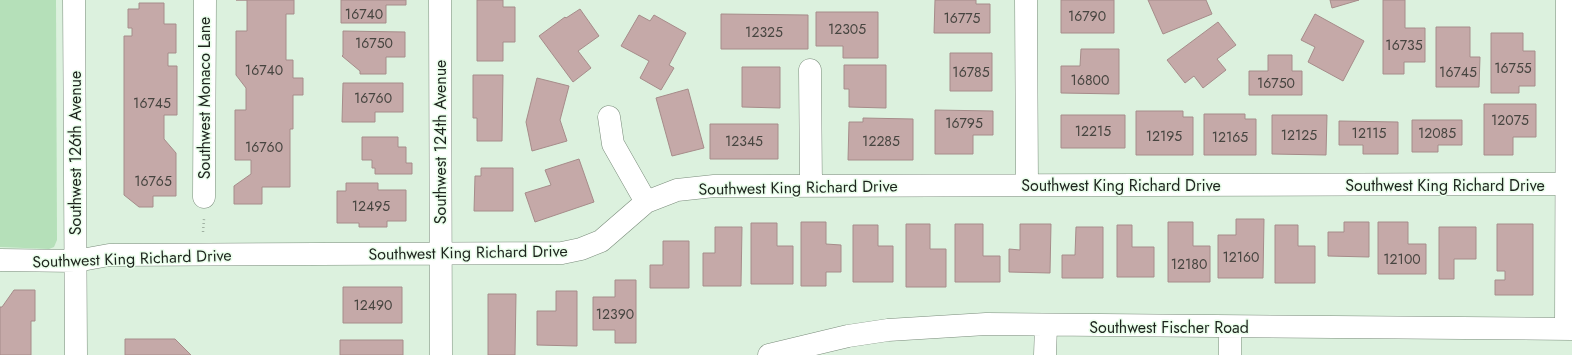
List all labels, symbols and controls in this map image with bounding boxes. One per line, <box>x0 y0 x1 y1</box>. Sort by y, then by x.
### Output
house number: 16740 <box>345 4 383 24</box>
house number: 16790 <box>1068 6 1106 26</box>
house number: 16775 <box>944 8 981 28</box>
street label: Southwest Monaco Lane <box>193 17 216 179</box>
house number: 12305 <box>828 19 866 39</box>
house number: 12325 <box>745 22 783 42</box>
house number: 16750 <box>355 33 393 53</box>
house number: 16735 <box>1385 35 1423 55</box>
house number: 16755 <box>1494 58 1532 78</box>
house number: 16740 <box>245 60 283 80</box>
street label: Southwest 124th Avenue <box>429 60 452 224</box>
house number: 16785 <box>952 62 990 82</box>
house number: 16745 <box>1439 62 1477 82</box>
house number: 16800 <box>1071 70 1109 90</box>
street label: Southwest 126th Avenue <box>64 71 87 235</box>
house number: 16750 <box>1257 73 1295 93</box>
house number: 16760 <box>354 88 392 108</box>
house number: 16745 <box>133 93 171 113</box>
house number: 12075 <box>1491 110 1529 130</box>
house number: 16795 <box>945 113 983 133</box>
house number: 12215 <box>1075 121 1111 141</box>
house number: 12115 <box>1352 123 1386 143</box>
house number: 12085 <box>1418 123 1456 143</box>
house number: 12125 <box>1281 125 1317 145</box>
house number: 12195 <box>1146 126 1182 146</box>
house number: 12165 <box>1212 127 1248 147</box>
house number: 12345 <box>725 131 763 151</box>
house number: 12285 <box>862 131 900 151</box>
house number: 16760 <box>245 137 283 157</box>
house number: 16765 <box>134 171 172 191</box>
street label: Southwest King Richard Drive <box>698 174 898 201</box>
street label: Southwest King Richard Drive <box>1021 174 1221 197</box>
street label: Southwest King Richard Drive <box>1345 174 1545 197</box>
house number: 12495 <box>352 196 390 216</box>
street label: Southwest King Richard Drive <box>368 239 568 266</box>
street label: Southwest King Richard Drive <box>32 244 232 273</box>
house number: 12160 <box>1222 247 1260 267</box>
house number: 12100 <box>1383 249 1421 269</box>
house number: 12180 <box>1171 254 1207 274</box>
house number: 12490 <box>354 295 392 315</box>
house number: 12390 <box>596 304 634 324</box>
street label: Southwest Fischer Road <box>1089 316 1249 339</box>

